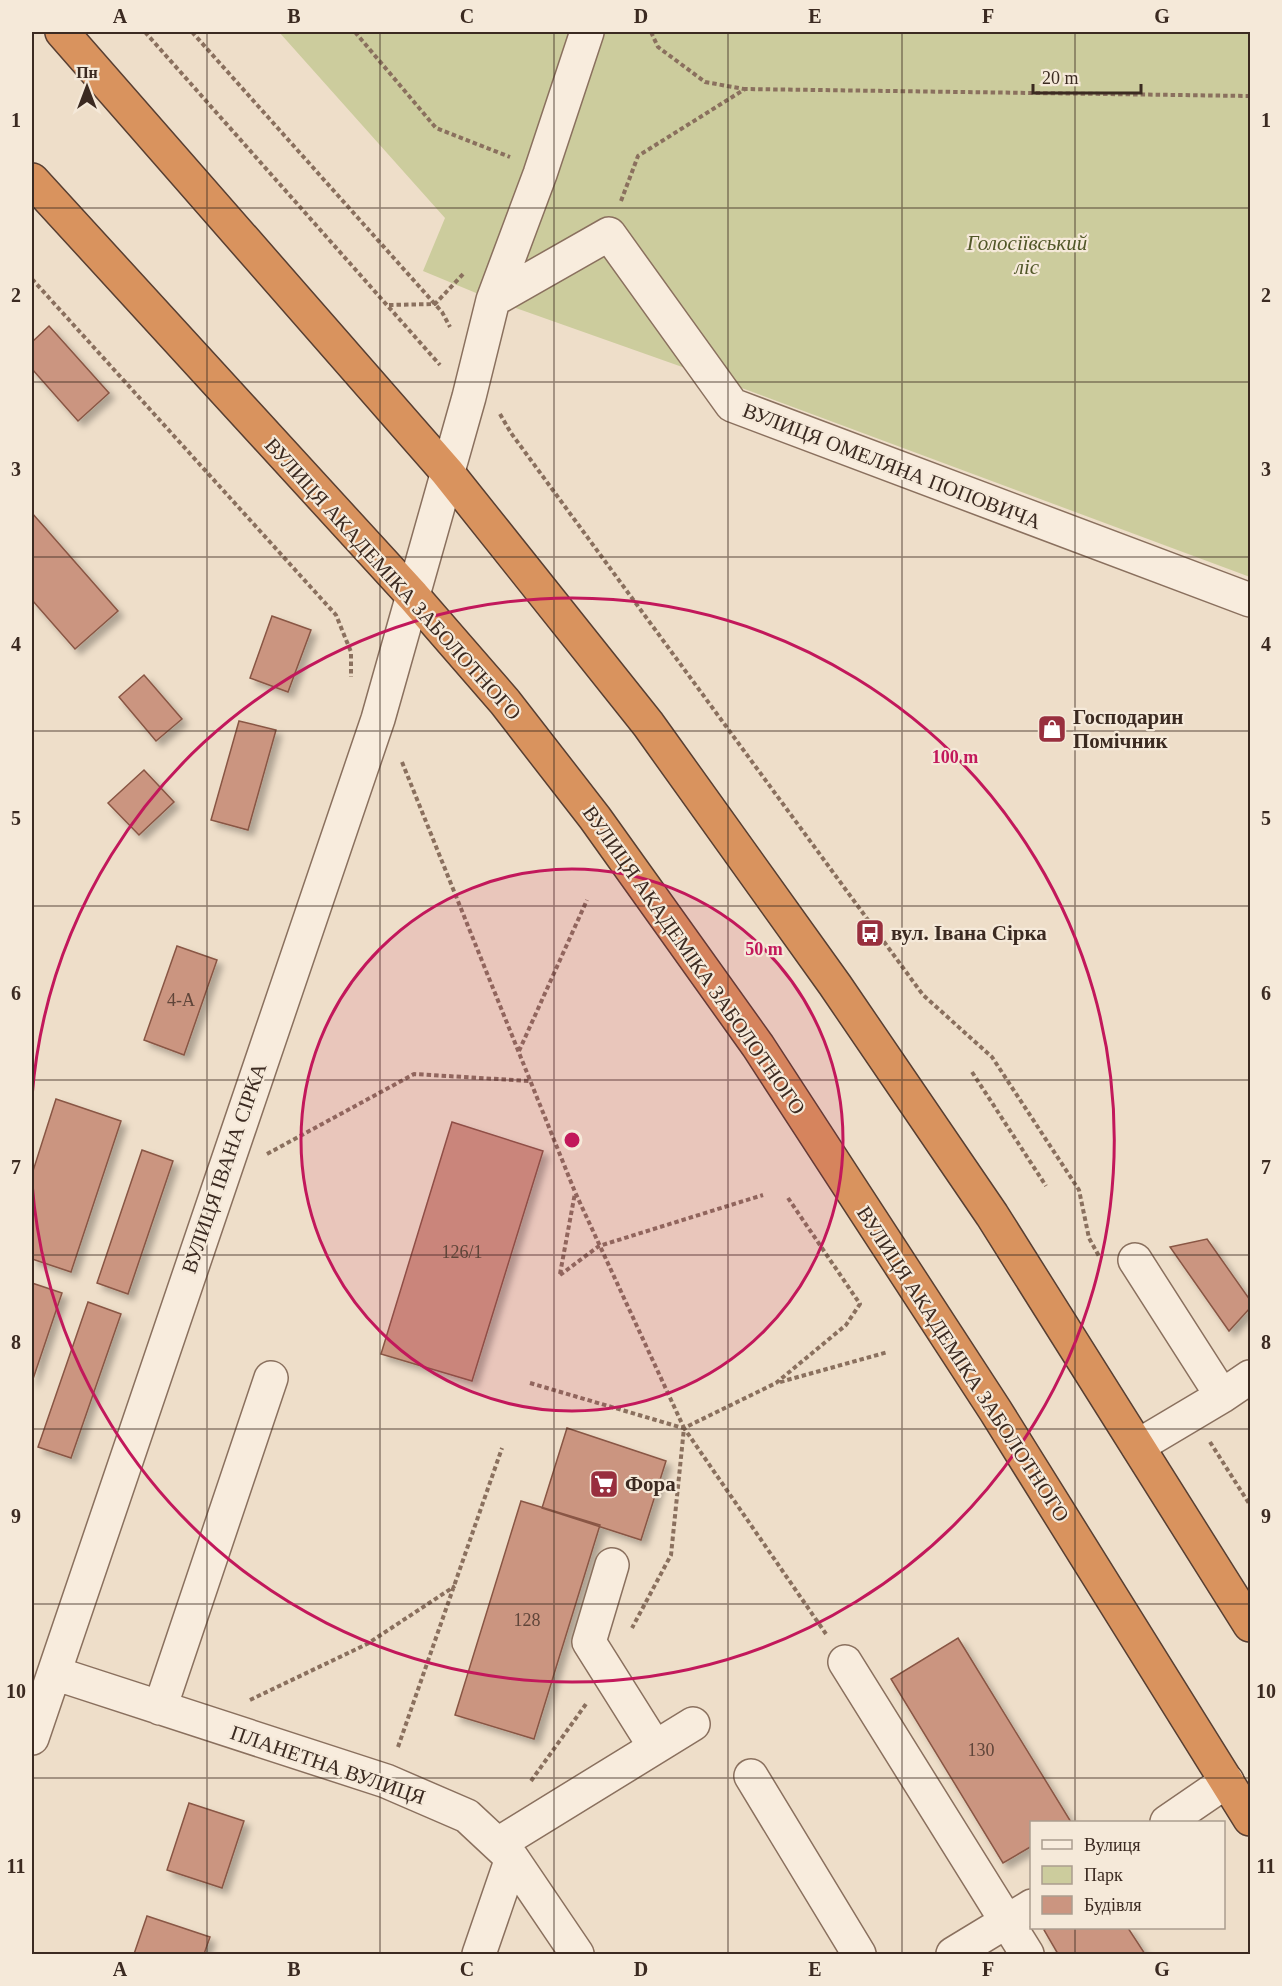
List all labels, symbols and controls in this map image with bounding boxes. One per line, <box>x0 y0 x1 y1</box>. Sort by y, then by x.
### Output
text: A <box>113 5 128 27</box>
text: B <box>287 5 301 27</box>
text: C <box>460 5 474 27</box>
text: D <box>634 5 648 27</box>
text: E <box>808 5 822 27</box>
text: F <box>982 5 994 27</box>
text: G <box>1154 5 1170 27</box>
north arrow <box>57 57 117 117</box>
scale bar <box>1033 57 1141 95</box>
text: Пн <box>76 64 98 81</box>
text: 20 m <box>1042 68 1079 88</box>
text: 1 <box>11 109 21 131</box>
text: 1 <box>1261 109 1271 131</box>
park label: Голосіївський ліс <box>966 231 1088 279</box>
text: 2 <box>11 284 21 306</box>
text: 2 <box>1261 284 1271 306</box>
street label: ВУЛИЦЯ ОМЕЛЯНА ПОПОВИЧА <box>739 398 1045 534</box>
street label: ВУЛИЦЯ АКАДЕМІКА ЗАБОЛОТНОГО <box>260 433 526 725</box>
text: 3 <box>11 458 21 480</box>
text: 3 <box>1261 458 1271 480</box>
text: 4 <box>11 633 21 655</box>
text: 4 <box>1261 633 1271 655</box>
place label: Господарин Помічник <box>1073 705 1183 753</box>
shop icon: Господарин Помічник <box>1036 713 1068 745</box>
text: 100 m <box>932 747 978 767</box>
street label: ВУЛИЦЯ АКАДЕМІКА ЗАБОЛОТНОГО <box>578 801 810 1119</box>
text: 5 <box>11 807 21 829</box>
text: 5 <box>1261 807 1271 829</box>
bus stop icon: вул. Івана Сірка <box>854 917 886 949</box>
place label: вул. Івана Сірка <box>891 921 1047 945</box>
text: 50 m <box>745 939 783 959</box>
text: 6 <box>11 982 21 1004</box>
text: 6 <box>1261 982 1271 1004</box>
house number: 4-А <box>167 990 195 1010</box>
street label: ВУЛИЦЯ ІВАНА СІРКА <box>177 1059 272 1276</box>
centre of rings <box>562 1130 582 1150</box>
text: 7 <box>11 1156 21 1178</box>
text: 7 <box>1261 1156 1271 1178</box>
street label: ВУЛИЦЯ АКАДЕМІКА ЗАБОЛОТНОГО <box>852 1202 1074 1526</box>
house number: 126/1 <box>441 1242 483 1262</box>
text: 8 <box>11 1331 21 1353</box>
text: 8 <box>1261 1331 1271 1353</box>
supermarket icon: Фора <box>588 1468 620 1500</box>
place label: Фора <box>625 1472 676 1496</box>
text: 9 <box>11 1505 21 1527</box>
text: 9 <box>1261 1505 1271 1527</box>
house number: 128 <box>514 1610 541 1630</box>
text: 10 <box>6 1680 26 1702</box>
text: 10 <box>1256 1680 1276 1702</box>
street label: ПЛАНЕТНА ВУЛИЦЯ <box>227 1720 429 1810</box>
house number: 130 <box>968 1740 995 1760</box>
legend <box>1030 1821 1225 1929</box>
text: Вулиця <box>1084 1835 1141 1855</box>
text: 11 <box>7 1855 25 1877</box>
text: 11 <box>1257 1855 1275 1877</box>
text: Парк <box>1084 1865 1123 1885</box>
text: Будівля <box>1084 1895 1141 1915</box>
text: A <box>113 1958 128 1980</box>
text: B <box>287 1958 301 1980</box>
text: C <box>460 1958 474 1980</box>
text: D <box>634 1958 648 1980</box>
text: E <box>808 1958 822 1980</box>
text: F <box>982 1958 994 1980</box>
text: G <box>1154 1958 1170 1980</box>

